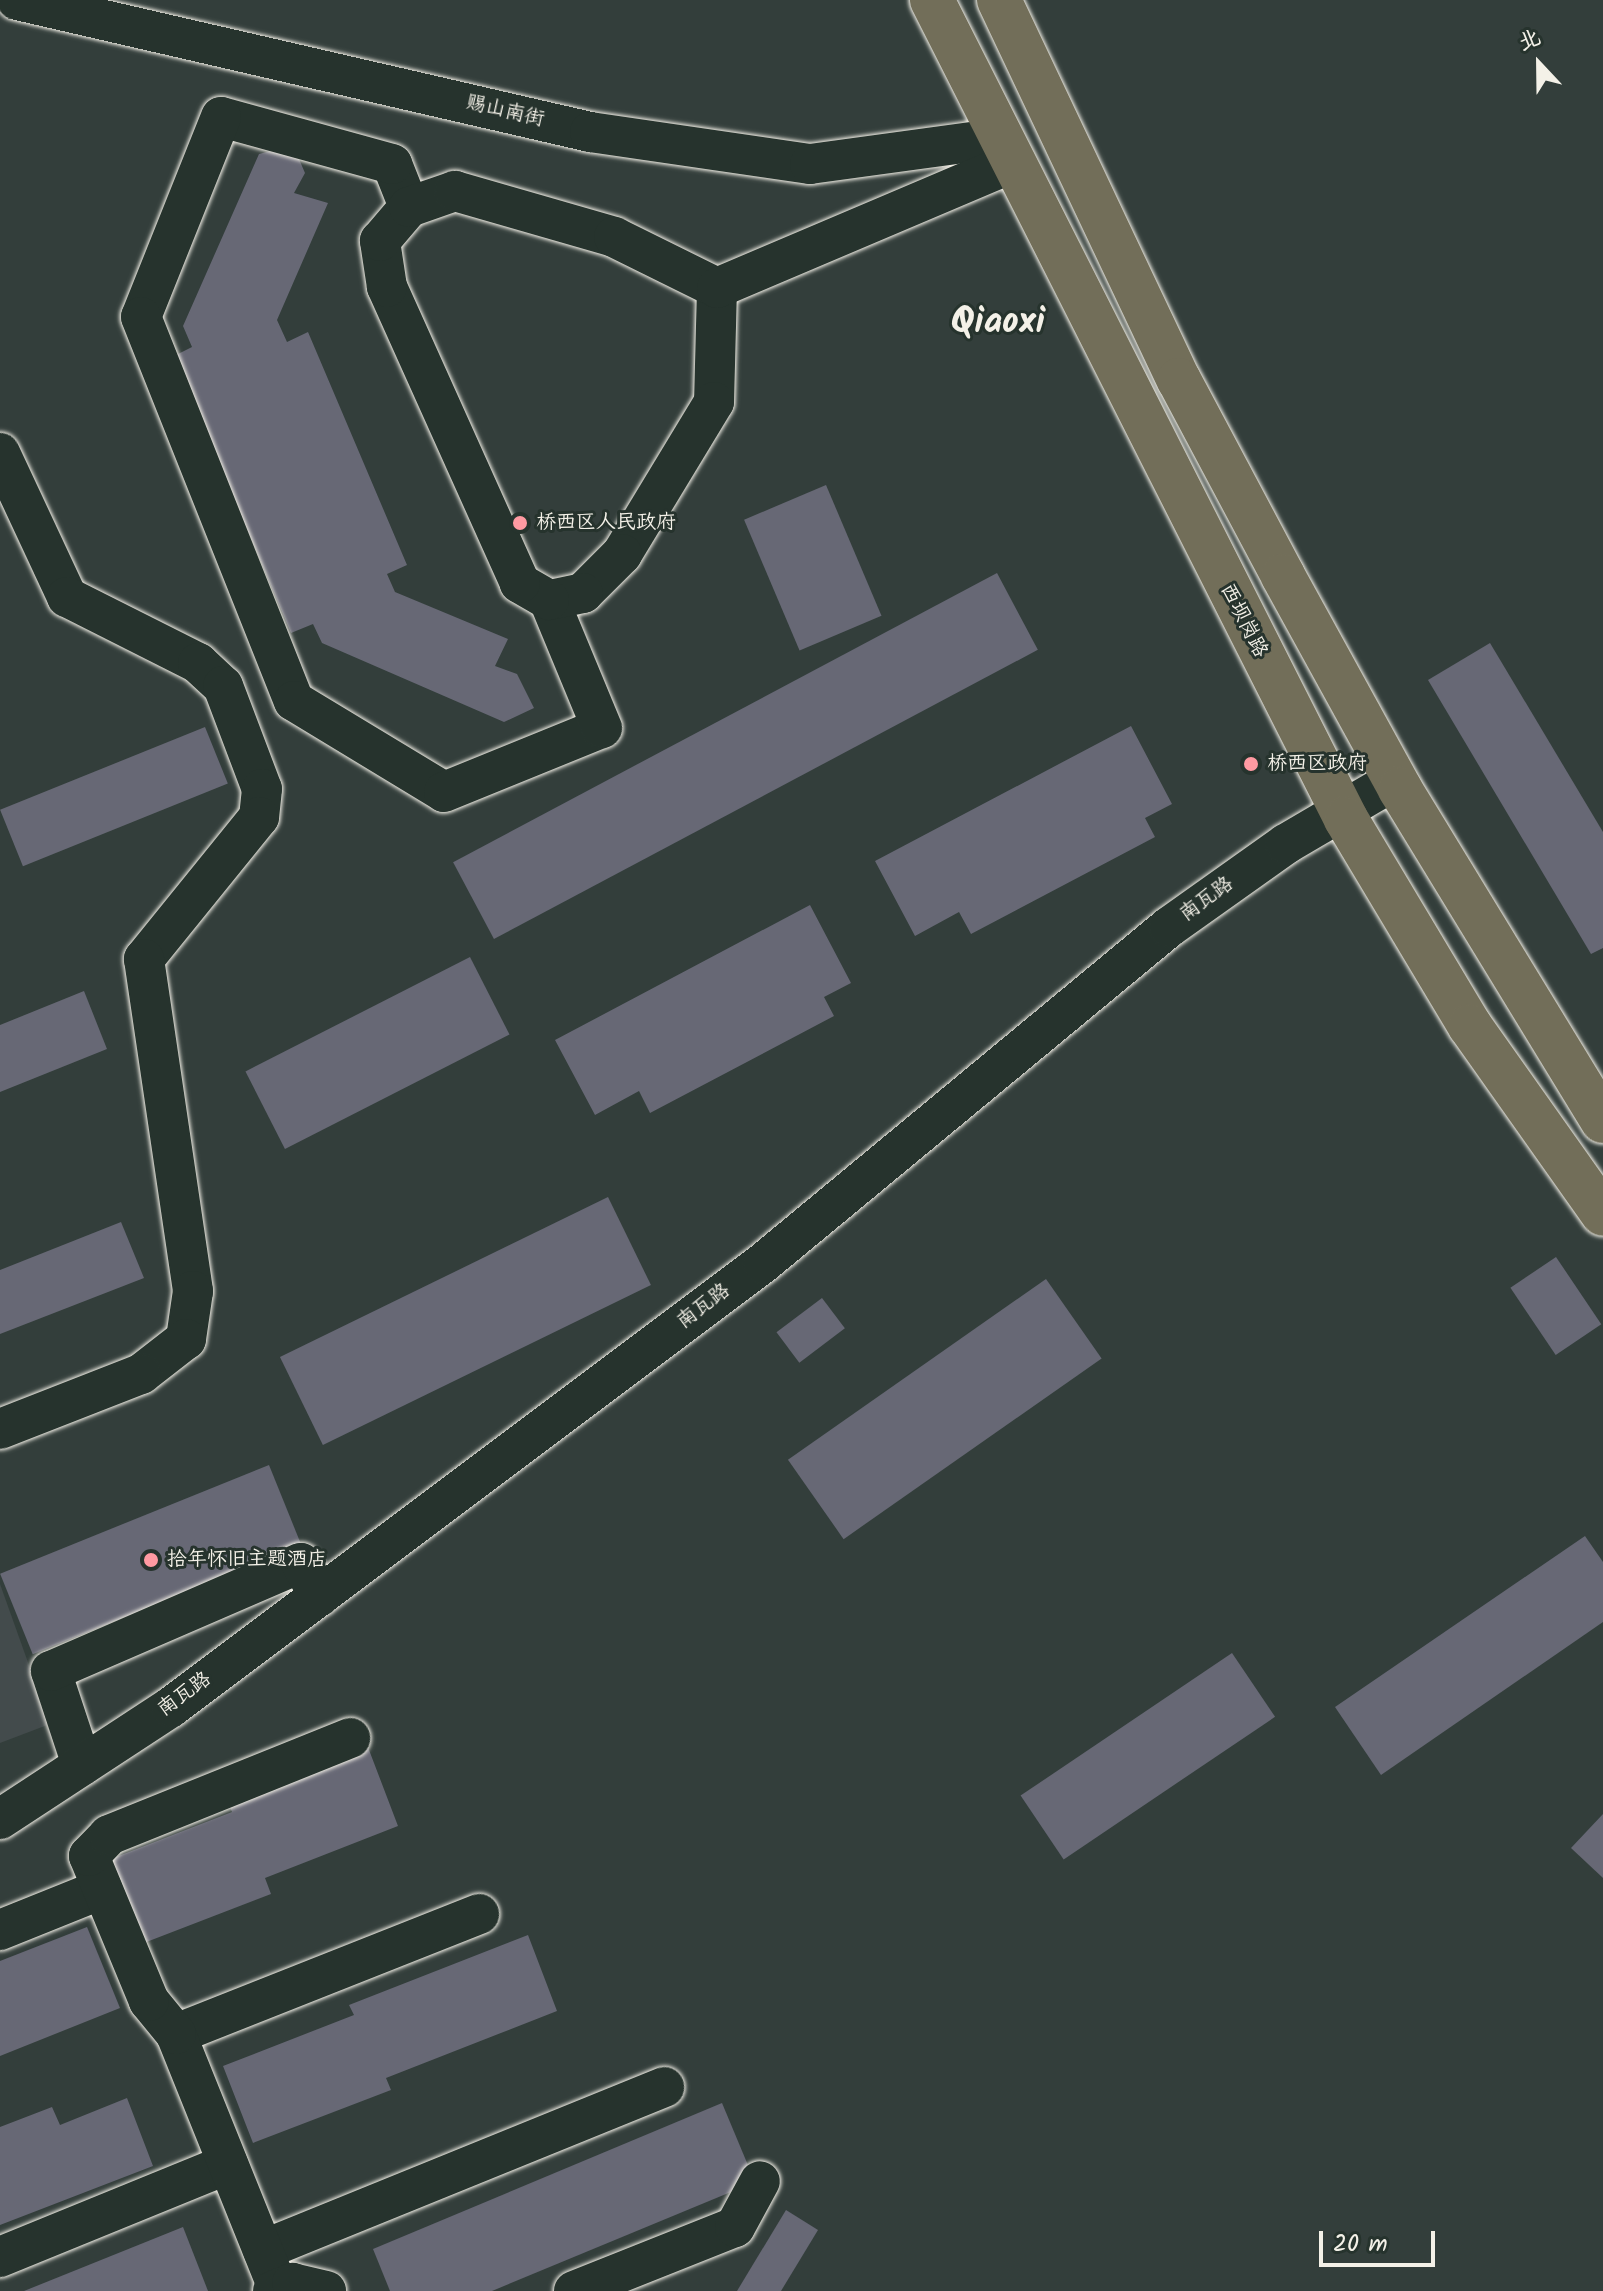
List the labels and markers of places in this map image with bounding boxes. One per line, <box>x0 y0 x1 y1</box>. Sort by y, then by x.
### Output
place label: 桥西区人民政府 <box>536 511 676 535</box>
marker: 桥西区人民政府 <box>511 514 529 532</box>
place label: 桥西区政府 <box>1267 752 1367 776</box>
marker: 桥西区政府 <box>1242 755 1260 773</box>
place label: 拾年怀旧主题酒店 <box>167 1548 327 1572</box>
marker: 拾年怀旧主题酒店 <box>142 1551 160 1569</box>

